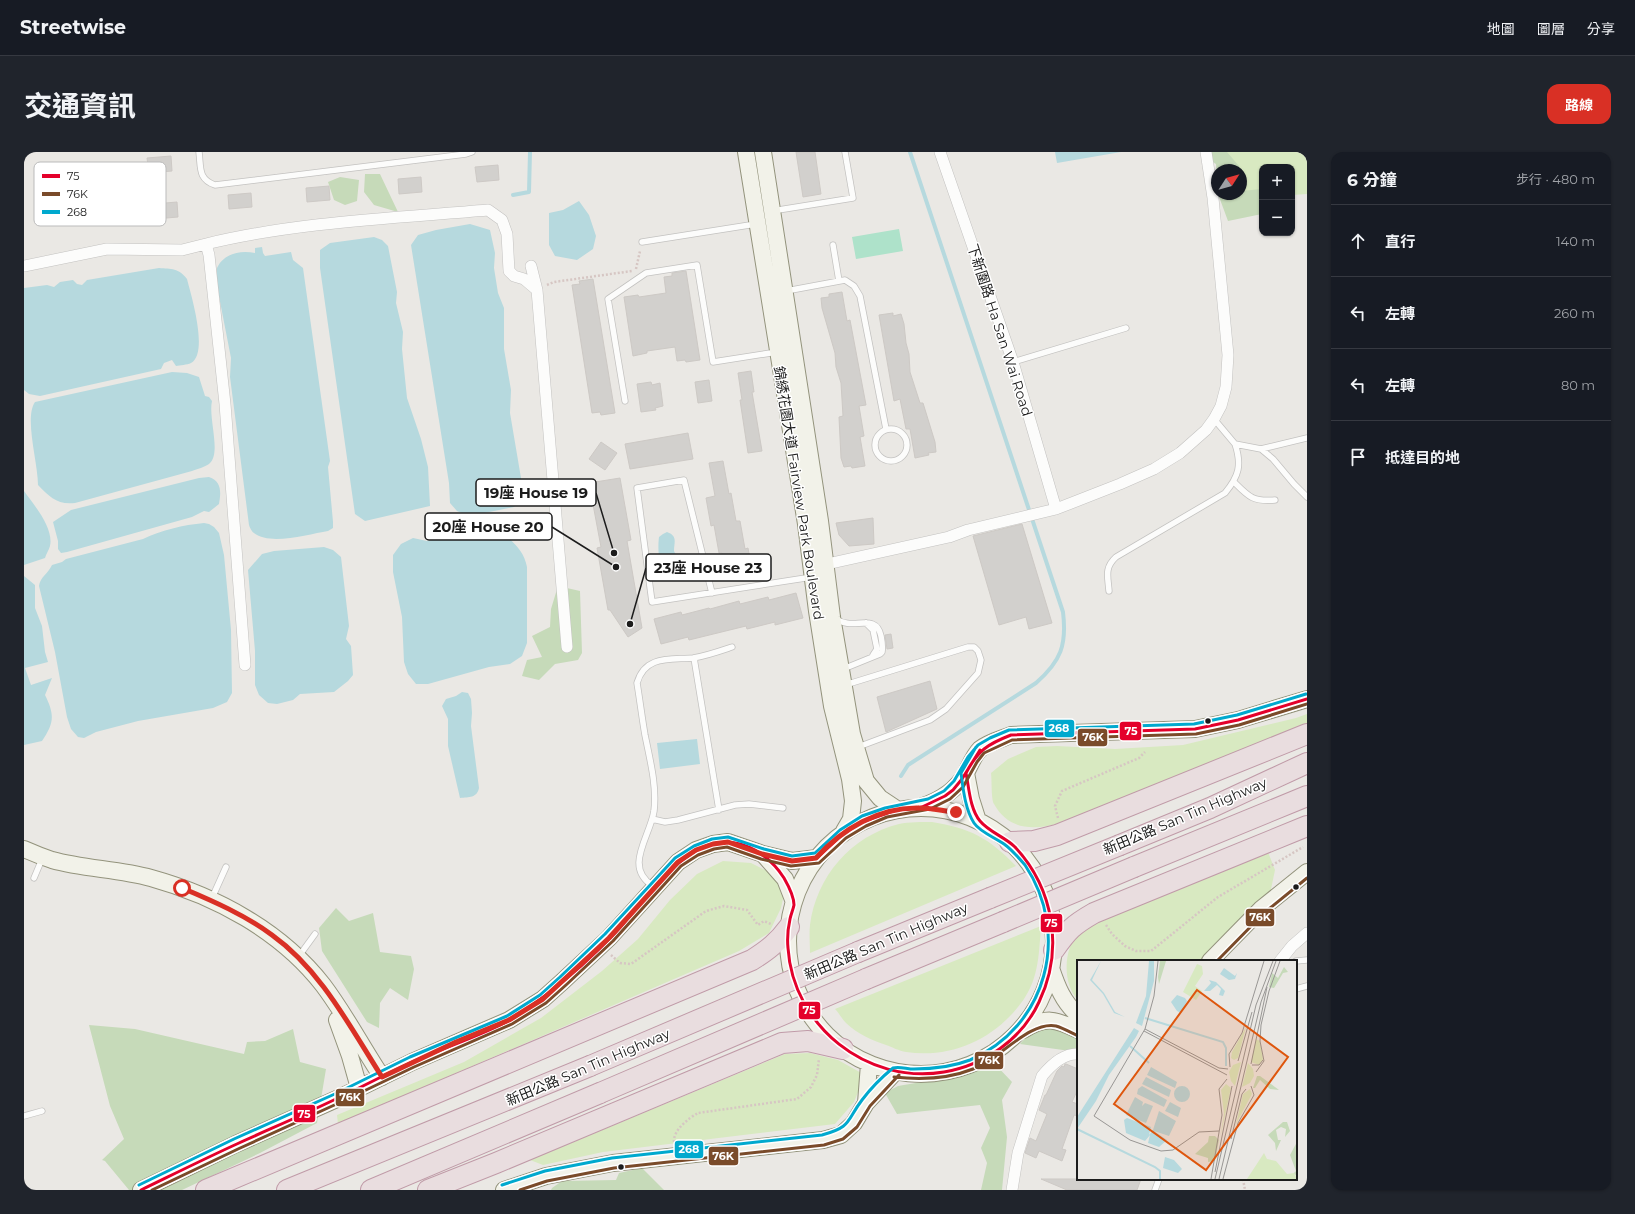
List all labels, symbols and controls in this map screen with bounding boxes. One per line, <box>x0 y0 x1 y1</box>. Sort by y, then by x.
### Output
text: Streetwise <box>20 16 126 39</box>
text: 地圖 <box>1487 20 1515 38</box>
text: 圖層 <box>1537 20 1565 38</box>
text: 分享 <box>1587 20 1615 38</box>
button: 路線 <box>1547 84 1611 124</box>
text: 交通資訊 <box>24 89 136 123</box>
legend <box>34 162 166 226</box>
north arrow <box>1211 164 1247 200</box>
map controls <box>1259 164 1295 236</box>
button: + <box>1259 164 1295 200</box>
text: 75 <box>67 169 80 183</box>
text: 6 分鐘 <box>1347 170 1397 190</box>
text: 步行 · 480 m <box>1516 171 1595 187</box>
text: 76K <box>67 187 88 201</box>
button: − <box>1259 200 1295 236</box>
text: 268 <box>67 205 87 219</box>
icon: ahead <box>1347 230 1369 252</box>
text: 直行 <box>1385 232 1415 251</box>
text: 140 m <box>1556 233 1595 249</box>
street label: 下新圍路 Ha San Wai Road <box>964 242 1036 418</box>
icon: left <box>1347 302 1369 324</box>
text: 左轉 <box>1385 304 1415 323</box>
text: 260 m <box>1554 305 1595 321</box>
street label: 錦綉花園大道 Fairview Park Boulevard <box>770 365 828 621</box>
icon: left <box>1347 374 1369 396</box>
text: 左轉 <box>1385 376 1415 395</box>
text: 80 m <box>1561 377 1595 393</box>
icon: arrive <box>1347 446 1369 468</box>
text: 抵達目的地 <box>1385 448 1460 467</box>
callout: 19座 House 19 <box>476 479 596 506</box>
text: 19座 House 19 <box>484 483 588 502</box>
callout: 20座 House 20 <box>425 513 552 540</box>
text: 20座 House 20 <box>432 517 544 536</box>
callout: 23座 House 23 <box>646 554 771 581</box>
text: 23座 House 23 <box>654 558 762 577</box>
unlabelled marker <box>1203 716 1213 726</box>
line badge: 268 <box>1044 719 1075 738</box>
text: 268 <box>1049 721 1069 735</box>
line badge: 75 <box>1119 721 1142 741</box>
text: 75 <box>1124 724 1138 738</box>
line badge: 76K <box>1077 728 1108 747</box>
text: 76K <box>1082 730 1105 744</box>
street label: 新田公路 San Tin Highway <box>1100 773 1270 859</box>
route end <box>947 803 965 821</box>
route start <box>173 879 191 897</box>
unlabelled marker <box>1291 882 1301 892</box>
street label: 新田公路 San Tin Highway <box>801 898 971 984</box>
line badge: 76K <box>1245 908 1275 927</box>
text: 76K <box>1249 910 1272 924</box>
line badge: 75 <box>1040 913 1063 933</box>
text: 75 <box>1044 916 1058 930</box>
inset map <box>1077 960 1297 1180</box>
line badge: 75 <box>798 1001 821 1020</box>
text: 75 <box>802 1003 816 1017</box>
street label: 新田公路 San Tin Highway <box>503 1024 673 1110</box>
line badge: 76K <box>974 1051 1004 1070</box>
text: 76K <box>978 1053 1001 1067</box>
line badge: 76K <box>335 1088 365 1107</box>
text: 76K <box>339 1090 362 1104</box>
line badge: 75 <box>293 1104 316 1123</box>
text: 75 <box>297 1107 311 1121</box>
line badge: 268 <box>674 1140 704 1159</box>
text: 268 <box>679 1142 699 1156</box>
line badge: 76K <box>708 1146 739 1166</box>
text: 76K <box>712 1149 735 1163</box>
unlabelled marker <box>616 1162 626 1172</box>

